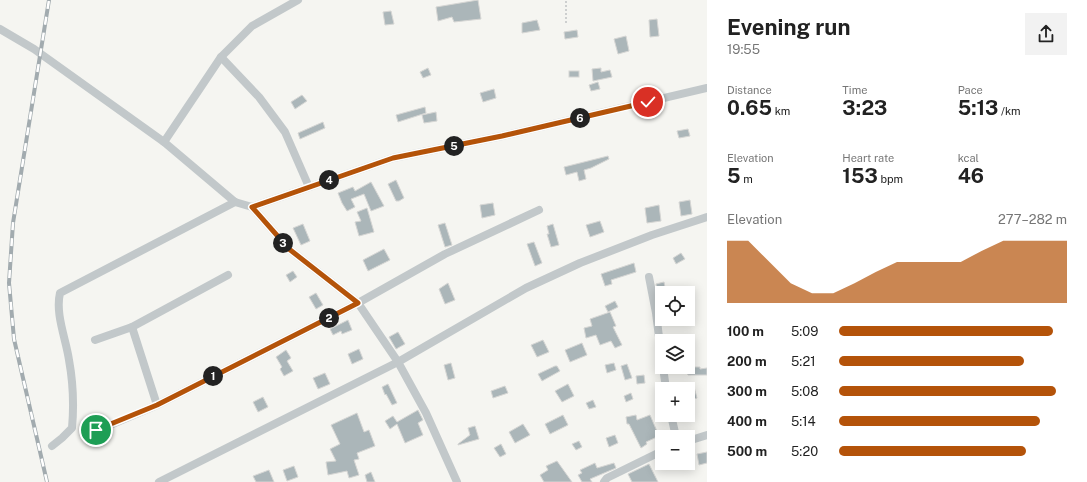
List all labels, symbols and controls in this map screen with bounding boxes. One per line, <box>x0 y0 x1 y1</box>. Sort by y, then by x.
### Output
button: share <box>1025 13 1067 55</box>
text: Evening run <box>727 14 851 40</box>
text: 19:55 <box>727 42 760 57</box>
text: Distance <box>727 84 772 96</box>
text: Time <box>842 84 867 96</box>
text: Pace <box>958 84 983 96</box>
pin <box>631 85 665 119</box>
icon: check <box>637 91 659 113</box>
text: 0.65 <box>727 96 772 120</box>
text: 3:23 <box>842 96 887 120</box>
text: 5:13 <box>958 96 998 120</box>
text: km <box>772 105 790 117</box>
text: /km <box>998 105 1021 117</box>
pin: 6 <box>570 108 590 128</box>
text: 6 <box>576 112 584 124</box>
pin: 5 <box>444 136 464 156</box>
text: 5 <box>450 140 458 152</box>
text: Elevation <box>727 152 774 164</box>
text: Heart rate <box>842 152 894 164</box>
text: kcal <box>958 152 979 164</box>
text: 5 <box>727 164 741 188</box>
text: 153 <box>842 164 878 188</box>
text: 46 <box>958 164 984 188</box>
pin: 4 <box>319 170 339 190</box>
text: m <box>741 173 753 185</box>
text: bpm <box>878 173 903 185</box>
text: 4 <box>325 174 333 186</box>
text: Elevation <box>727 212 782 227</box>
text: 277–282 m <box>998 212 1067 227</box>
pin: 3 <box>273 233 293 253</box>
text: 3 <box>279 237 287 249</box>
map controls <box>655 286 695 470</box>
button: locate <box>655 286 695 326</box>
pin: 2 <box>319 308 339 328</box>
text: 2 <box>326 312 333 324</box>
text: 100 m <box>727 324 764 339</box>
text: 5:09 <box>791 324 818 339</box>
button: layers <box>655 334 695 374</box>
text: 200 m <box>727 354 767 369</box>
text: 5:21 <box>791 354 816 369</box>
pin: 1 <box>203 366 223 386</box>
text: 1 <box>211 370 215 382</box>
button: + <box>655 382 695 422</box>
text: 300 m <box>727 384 767 399</box>
text: 5:08 <box>791 384 819 399</box>
pin <box>79 413 113 447</box>
text: 400 m <box>727 414 767 429</box>
text: 5:14 <box>791 414 816 429</box>
icon: arrive <box>85 419 107 441</box>
button: − <box>655 430 695 470</box>
text: 500 m <box>727 444 767 459</box>
text: 5:20 <box>791 444 818 459</box>

